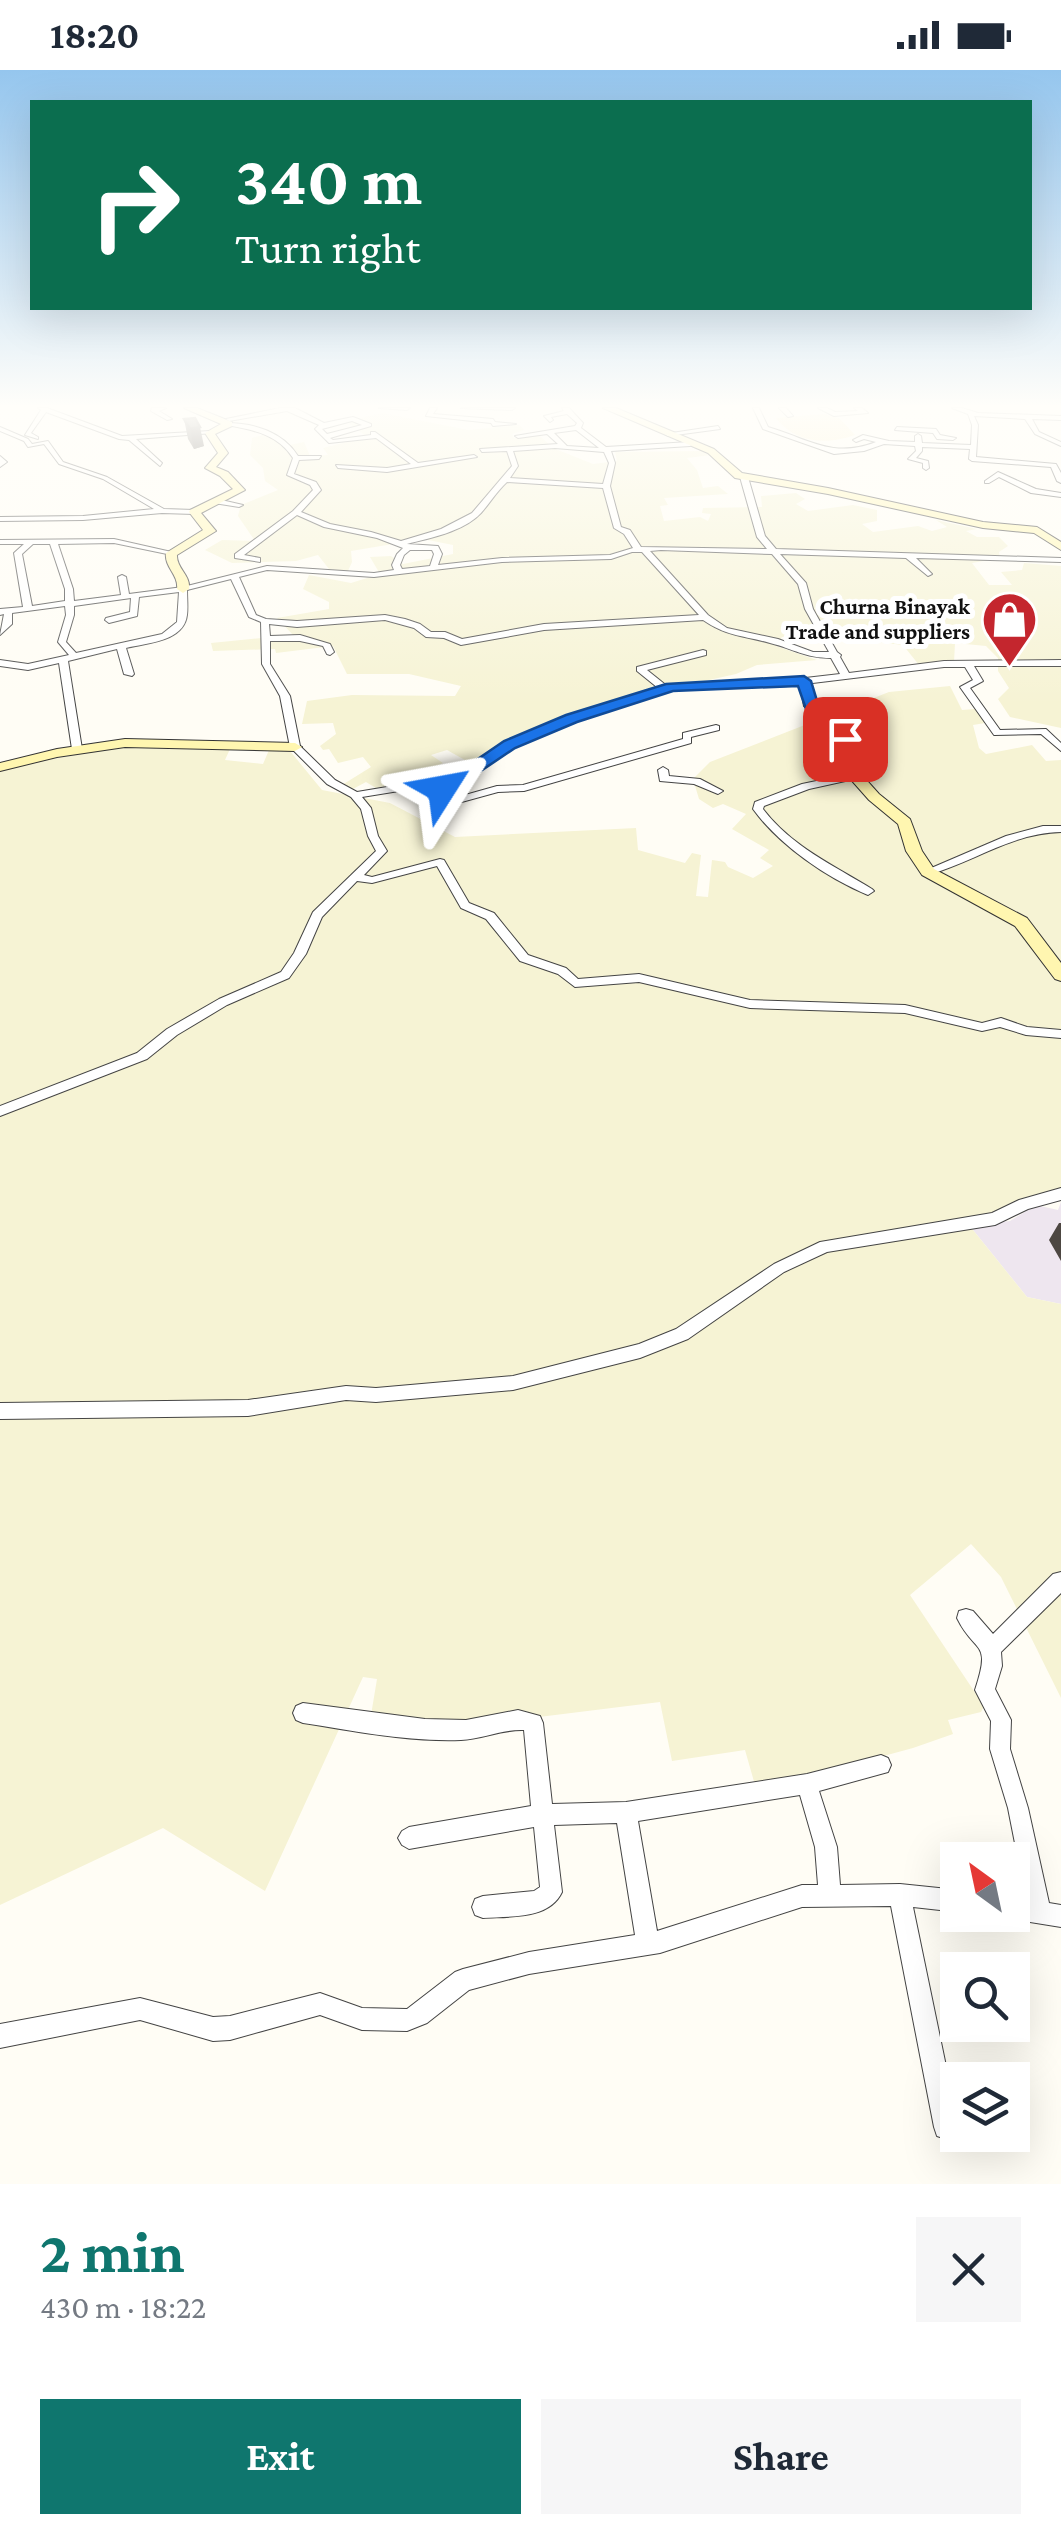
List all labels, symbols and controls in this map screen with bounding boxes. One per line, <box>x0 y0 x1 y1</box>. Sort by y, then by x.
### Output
text: 18:20 <box>50 14 139 56</box>
icon: right <box>70 140 200 270</box>
text: 340 m <box>235 141 422 219</box>
text: Turn right <box>235 223 420 273</box>
shop icon: Churna Binayak Trade and suppliers <box>979 589 1039 668</box>
place label: Churna Binayak Trade and suppliers <box>785 594 971 644</box>
pin <box>803 697 888 782</box>
icon: arrive <box>818 712 873 767</box>
position arrow <box>390 737 494 841</box>
north arrow <box>940 1842 1030 1932</box>
map controls <box>940 1842 1030 2152</box>
button: search <box>940 1952 1030 2042</box>
button: layers <box>940 2062 1030 2152</box>
button: close <box>916 2217 1021 2322</box>
text: 2 min <box>40 2218 185 2285</box>
text: 430 m · 18:22 <box>40 2289 206 2325</box>
button: Exit <box>40 2399 521 2514</box>
button: Share <box>541 2399 1021 2514</box>

